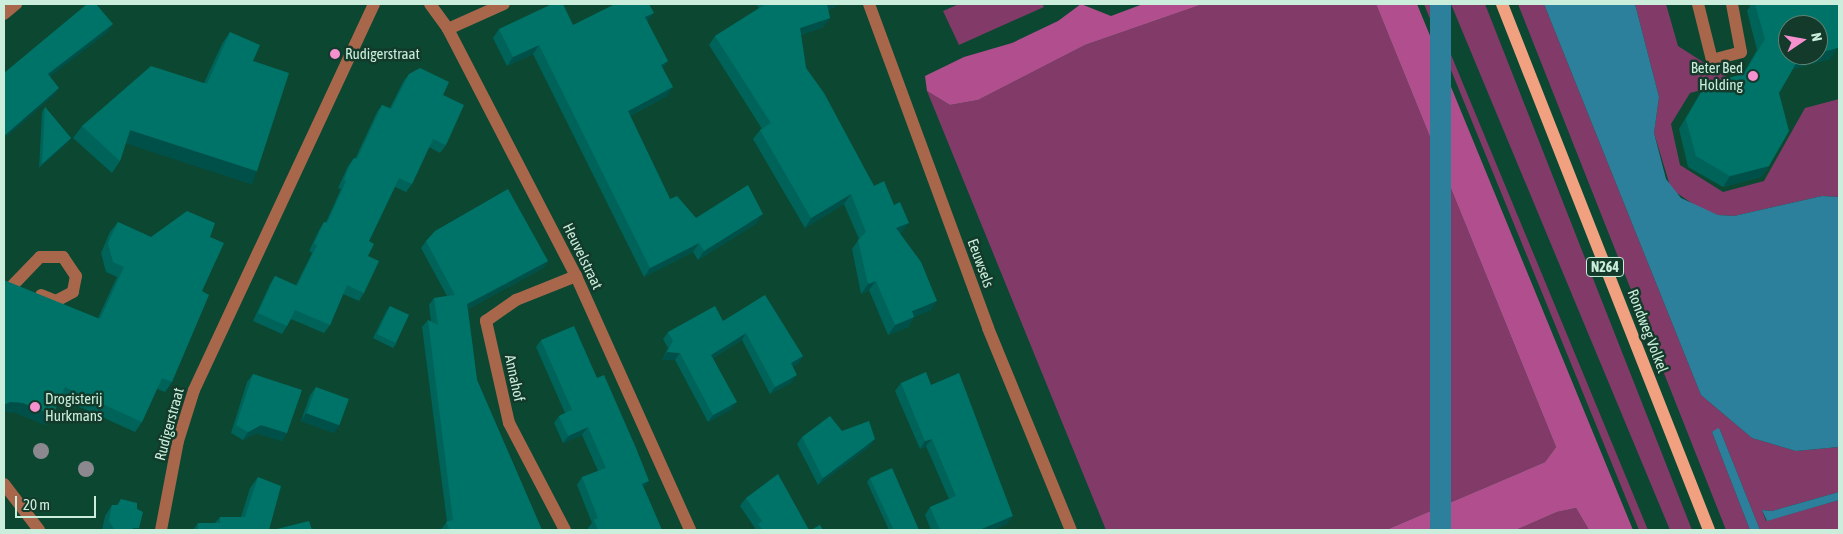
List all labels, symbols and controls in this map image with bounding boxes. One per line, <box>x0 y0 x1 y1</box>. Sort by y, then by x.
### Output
north arrow <box>1778 15 1828 65</box>
text: N <box>1808 31 1825 43</box>
place label: Rudigerstraat <box>345 45 420 63</box>
marker: Rudigerstraat <box>329 48 341 60</box>
place label: Beter Bed Holding <box>1691 58 1743 93</box>
marker: Beter Bed Holding <box>1747 70 1759 82</box>
street label: Heuvelstraat <box>559 220 607 292</box>
street label: Eeuwsels <box>964 236 998 290</box>
road number: N264 <box>1585 256 1625 278</box>
street label: Rondweg Volkel <box>1624 287 1672 375</box>
street label: Annahof <box>501 353 529 403</box>
street label: Rudigerstraat <box>151 386 187 462</box>
place label: Drogisterij Hurkmans <box>45 389 102 424</box>
marker: Drogisterij Hurkmans <box>29 401 41 413</box>
scale bar <box>18 486 99 518</box>
text: 20 m <box>23 496 50 513</box>

